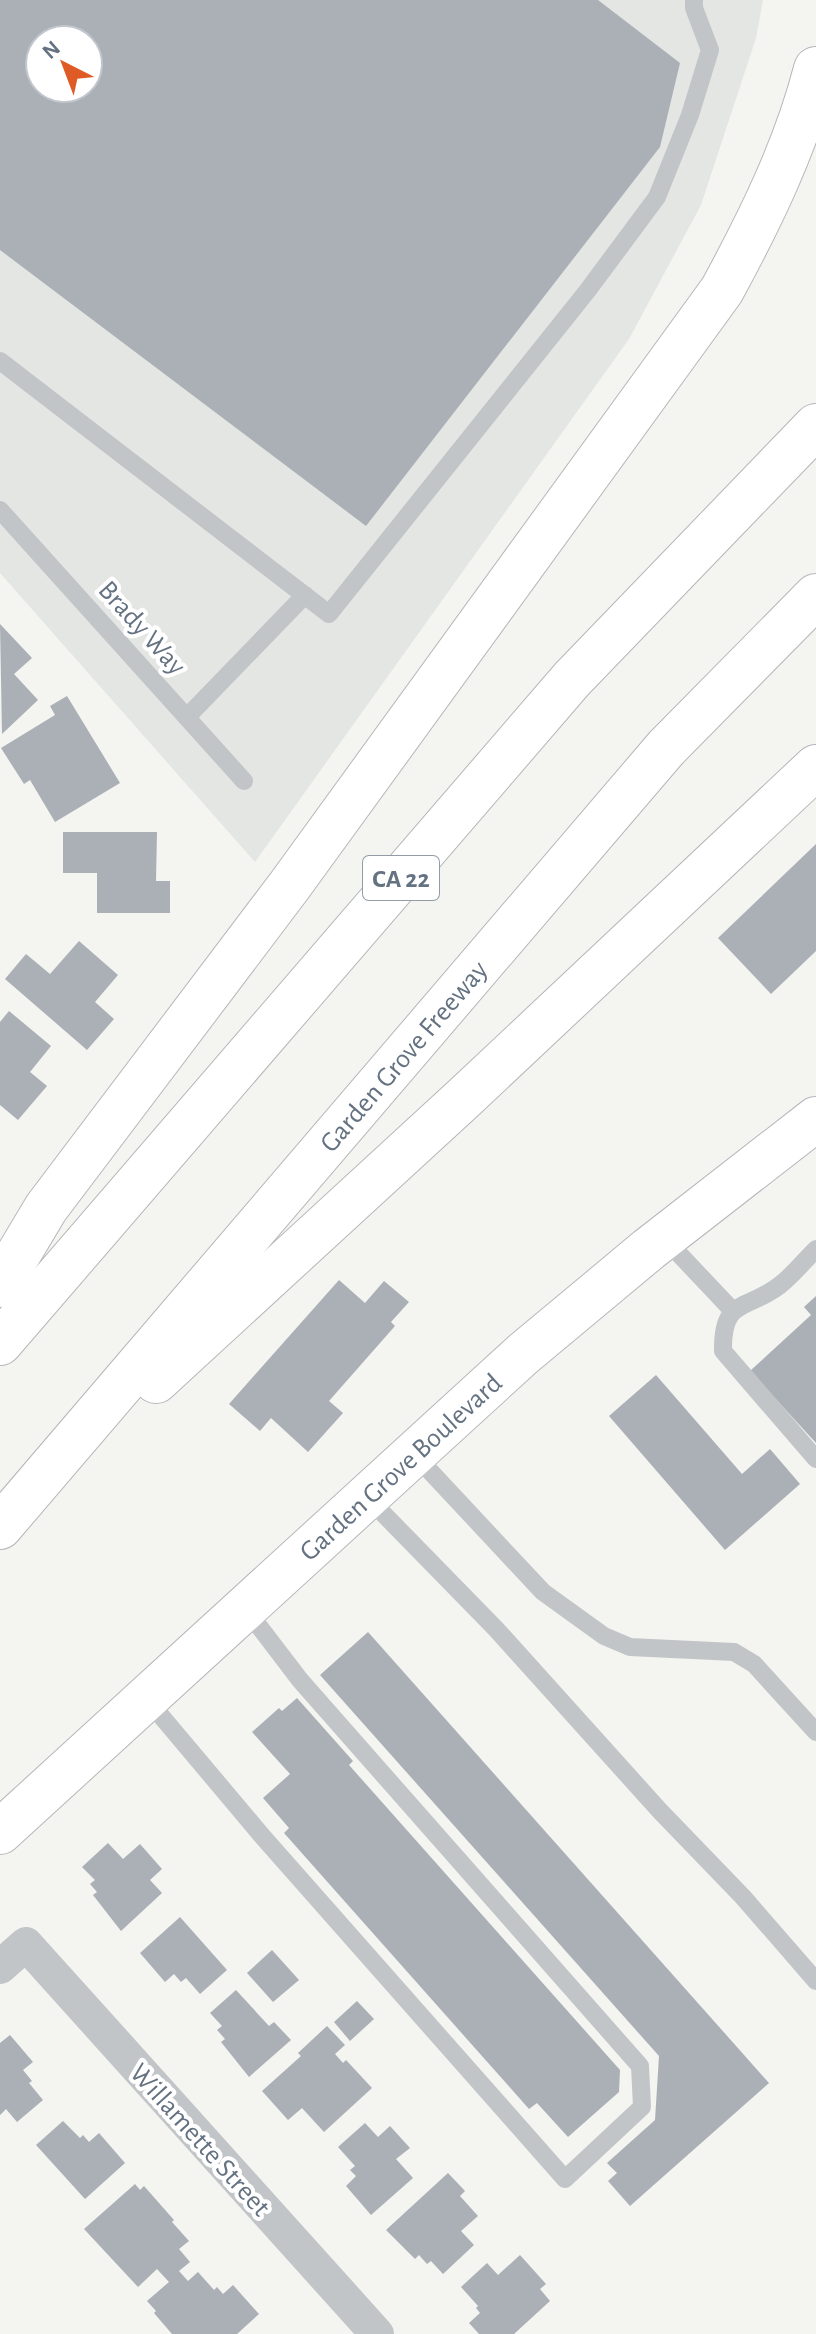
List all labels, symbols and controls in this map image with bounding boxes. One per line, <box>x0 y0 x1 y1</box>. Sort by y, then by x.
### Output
north arrow <box>24 24 104 104</box>
text: N <box>38 37 64 63</box>
street label: Brady Way <box>92 576 191 681</box>
road number: CA 22 <box>363 856 439 900</box>
street label: Garden Grove Freeway <box>315 956 493 1158</box>
street label: Garden Grove Boulevard <box>295 1369 508 1567</box>
street label: Willamette Street <box>124 2059 275 2222</box>

